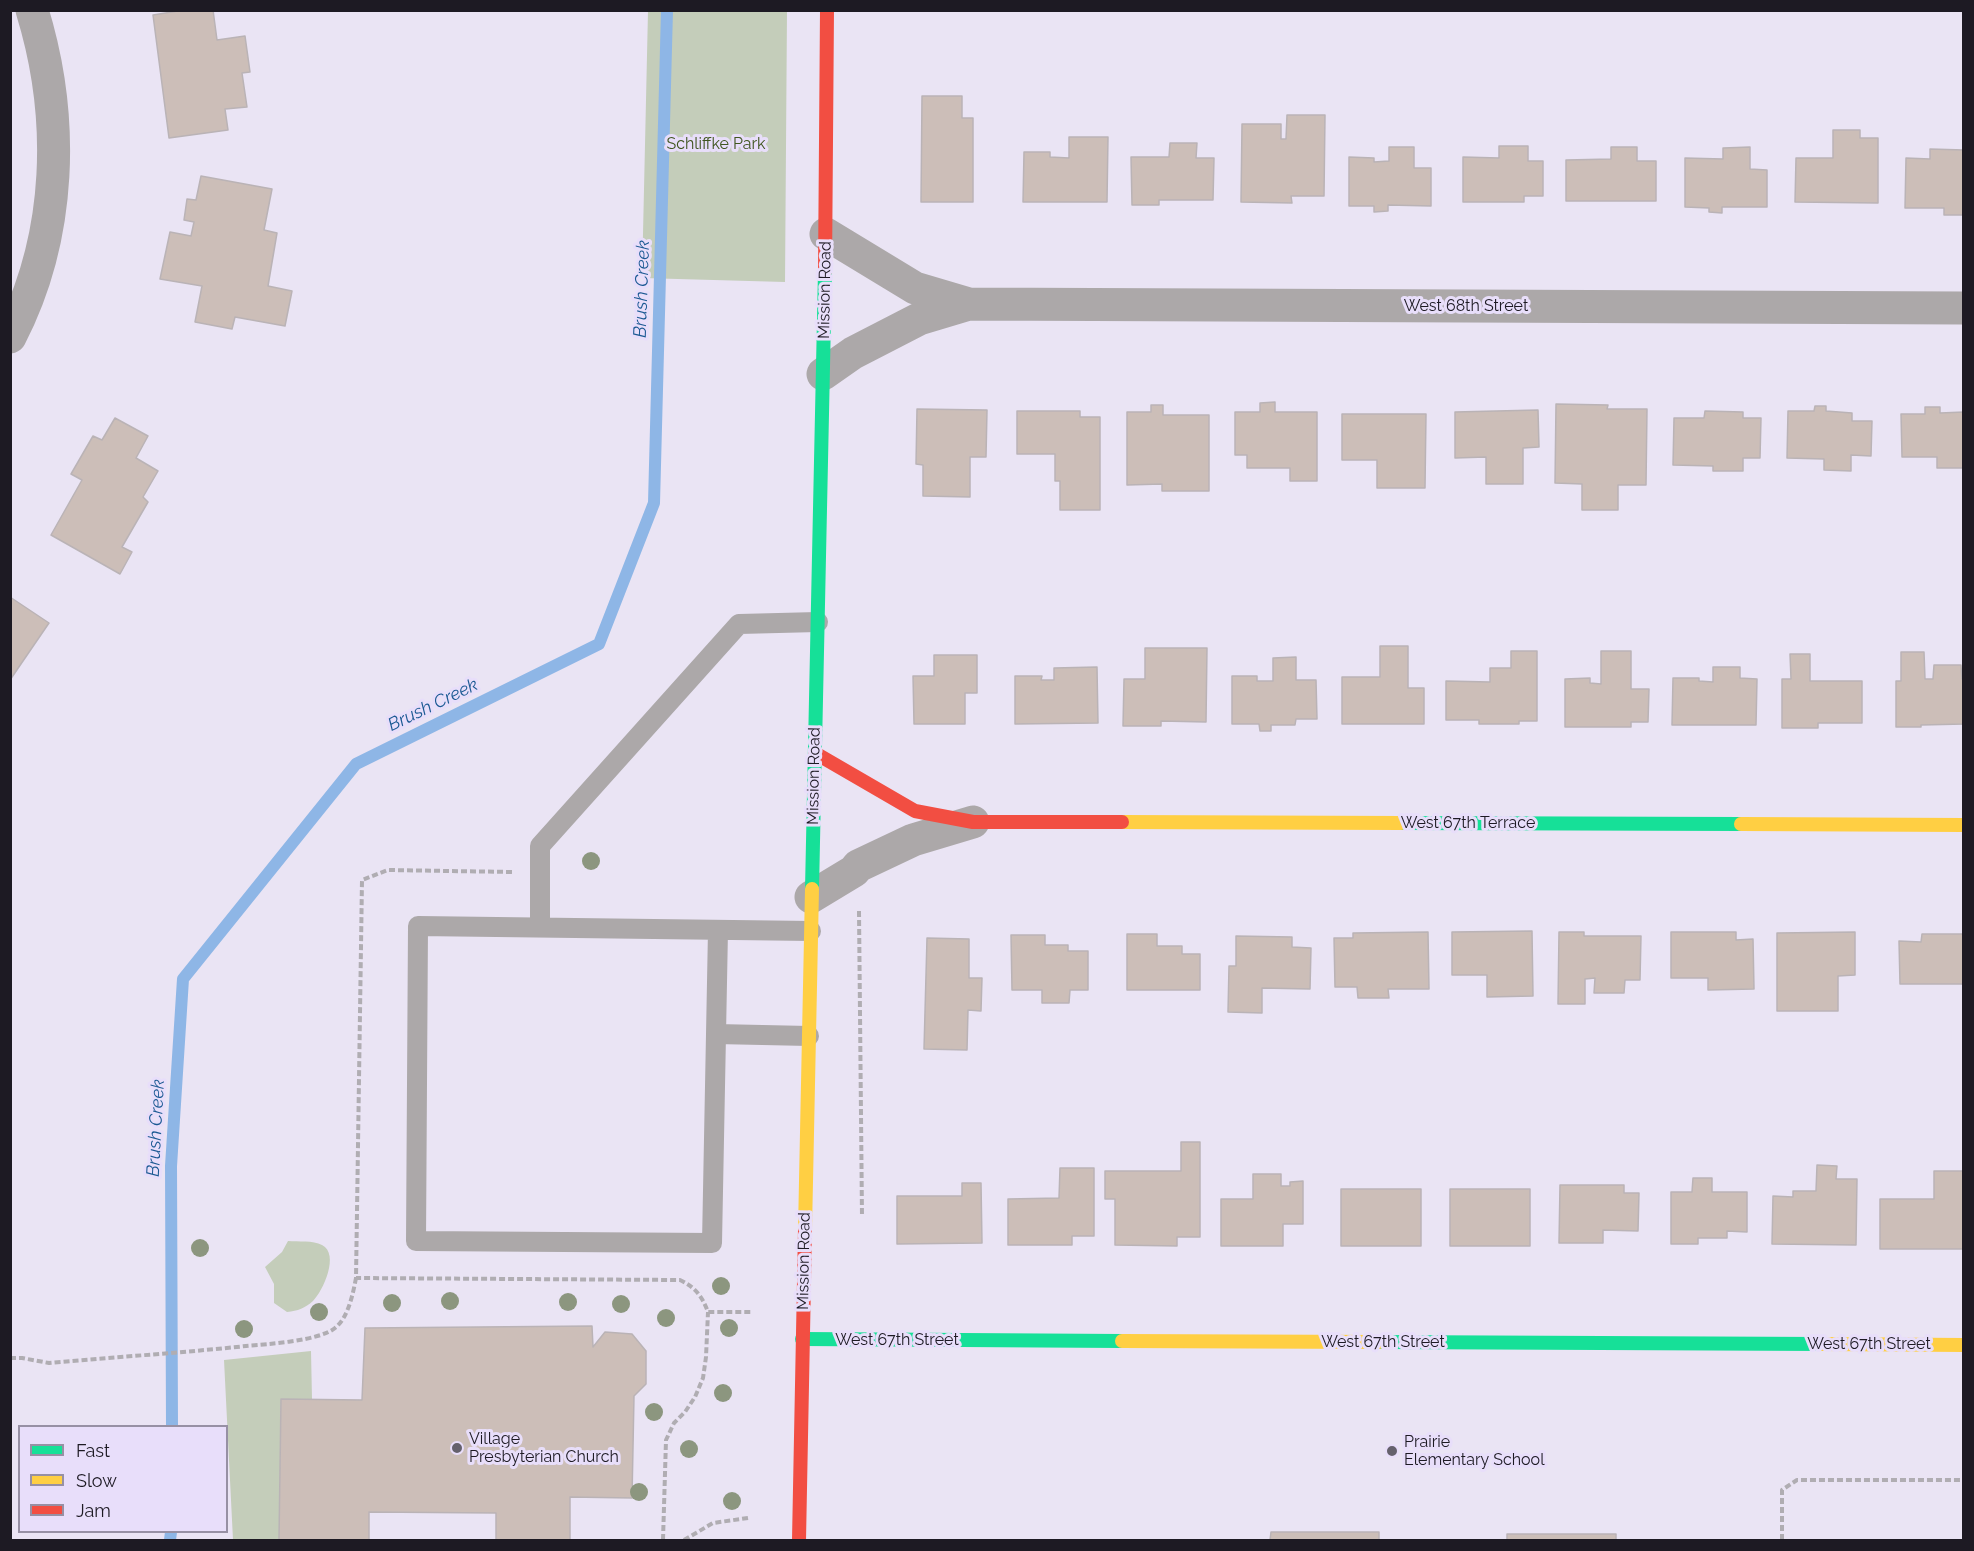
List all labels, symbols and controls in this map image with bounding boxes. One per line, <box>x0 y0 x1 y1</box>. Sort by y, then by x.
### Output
park label: Schliffke Park <box>666 134 766 154</box>
water label: Brush Creek <box>630 240 654 338</box>
street label: Mission Road <box>815 241 835 339</box>
street label: West 68th Street <box>1404 296 1528 316</box>
water label: Brush Creek <box>384 674 482 736</box>
street label: Mission Road <box>804 727 824 825</box>
street label: West 67th Terrace <box>1401 813 1535 833</box>
water label: Brush Creek <box>143 1079 169 1177</box>
street label: Mission Road <box>794 1212 814 1310</box>
street label: West 67th Street <box>835 1330 959 1350</box>
street label: West 67th Street <box>1321 1332 1445 1352</box>
street label: West 67th Street <box>1807 1334 1931 1354</box>
legend <box>18 1425 228 1533</box>
place label: Village Presbyterian Church <box>469 1429 619 1467</box>
place label: Prairie Elementary School <box>1404 1432 1544 1470</box>
text: Fast <box>76 1440 110 1461</box>
marker: Village Presbyterian Church <box>450 1441 464 1455</box>
marker: Prairie Elementary School <box>1385 1444 1399 1458</box>
text: Slow <box>76 1470 117 1491</box>
text: Jam <box>76 1500 111 1521</box>

